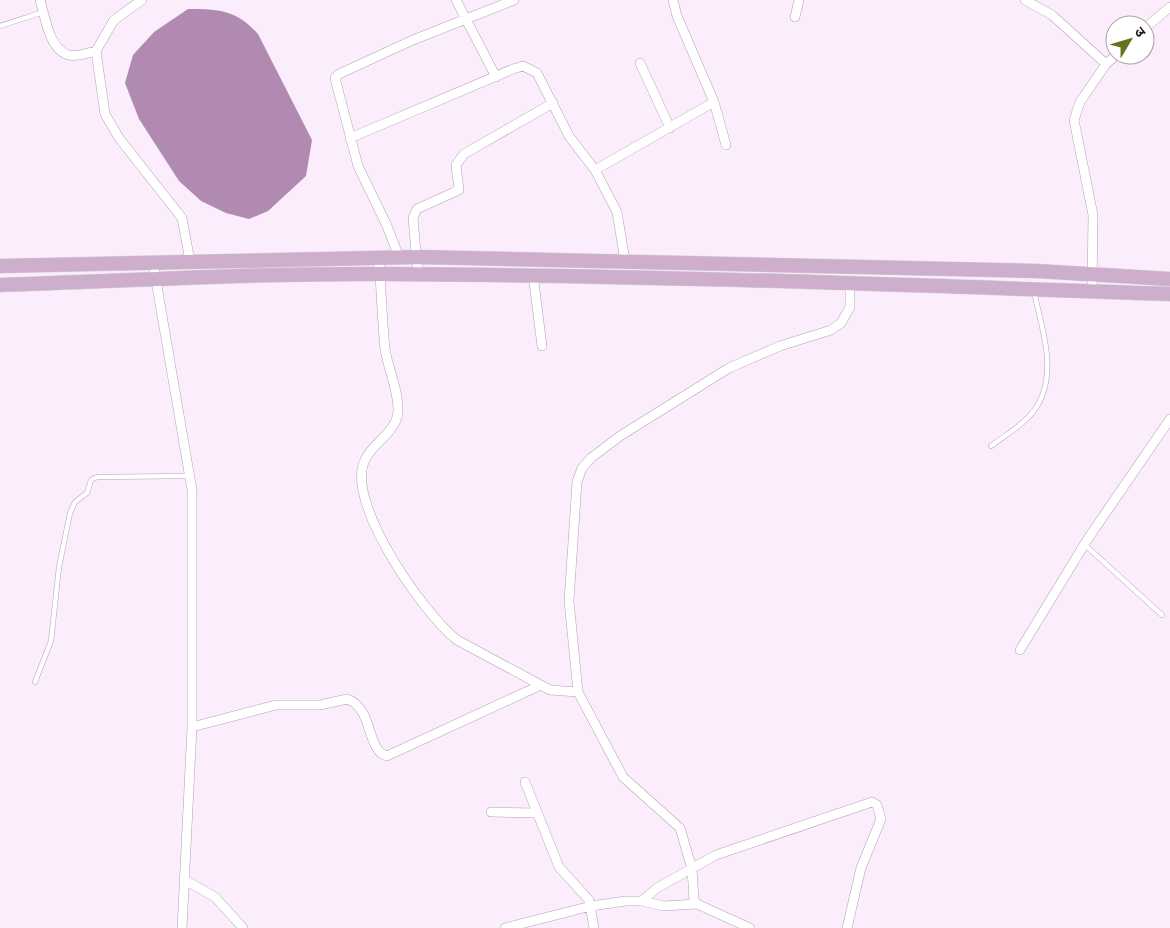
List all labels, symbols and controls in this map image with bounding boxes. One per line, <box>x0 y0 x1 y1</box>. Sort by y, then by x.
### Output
north arrow <box>1105 15 1155 65</box>
text: उ <box>1131 23 1150 41</box>

